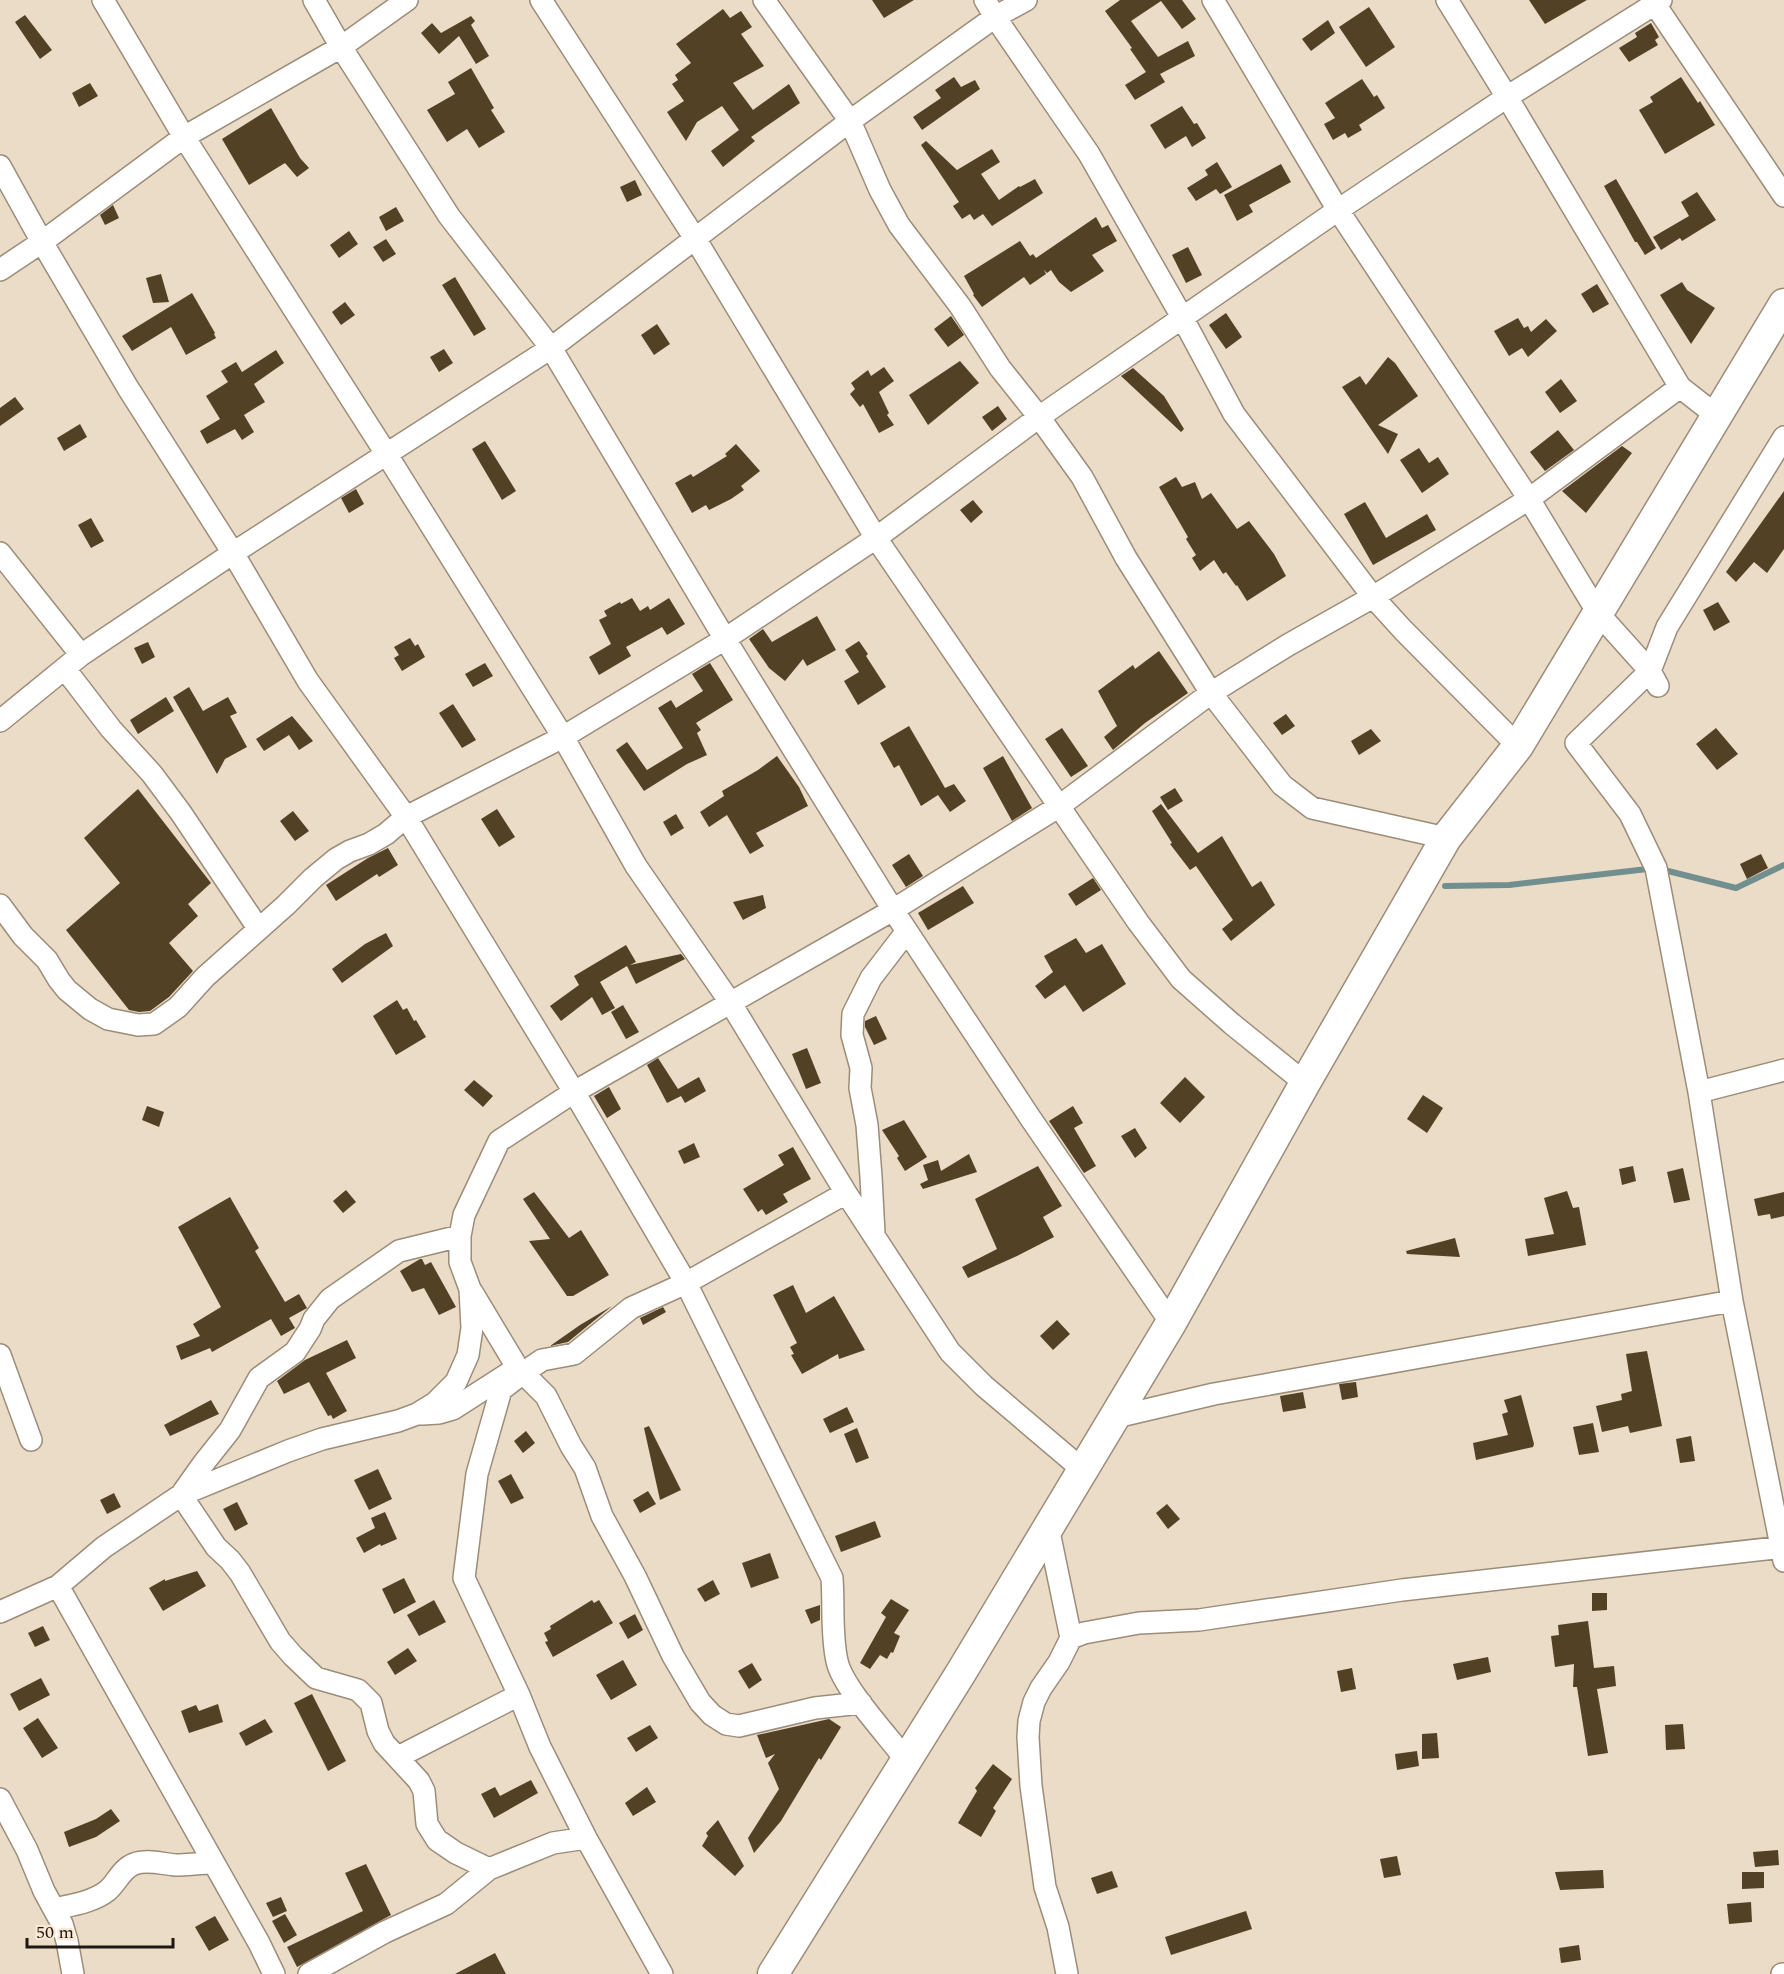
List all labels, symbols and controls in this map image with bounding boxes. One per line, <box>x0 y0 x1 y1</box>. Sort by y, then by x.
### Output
scale bar <box>27 1911 172 1949</box>
text: 50 m <box>36 1919 74 1946</box>

